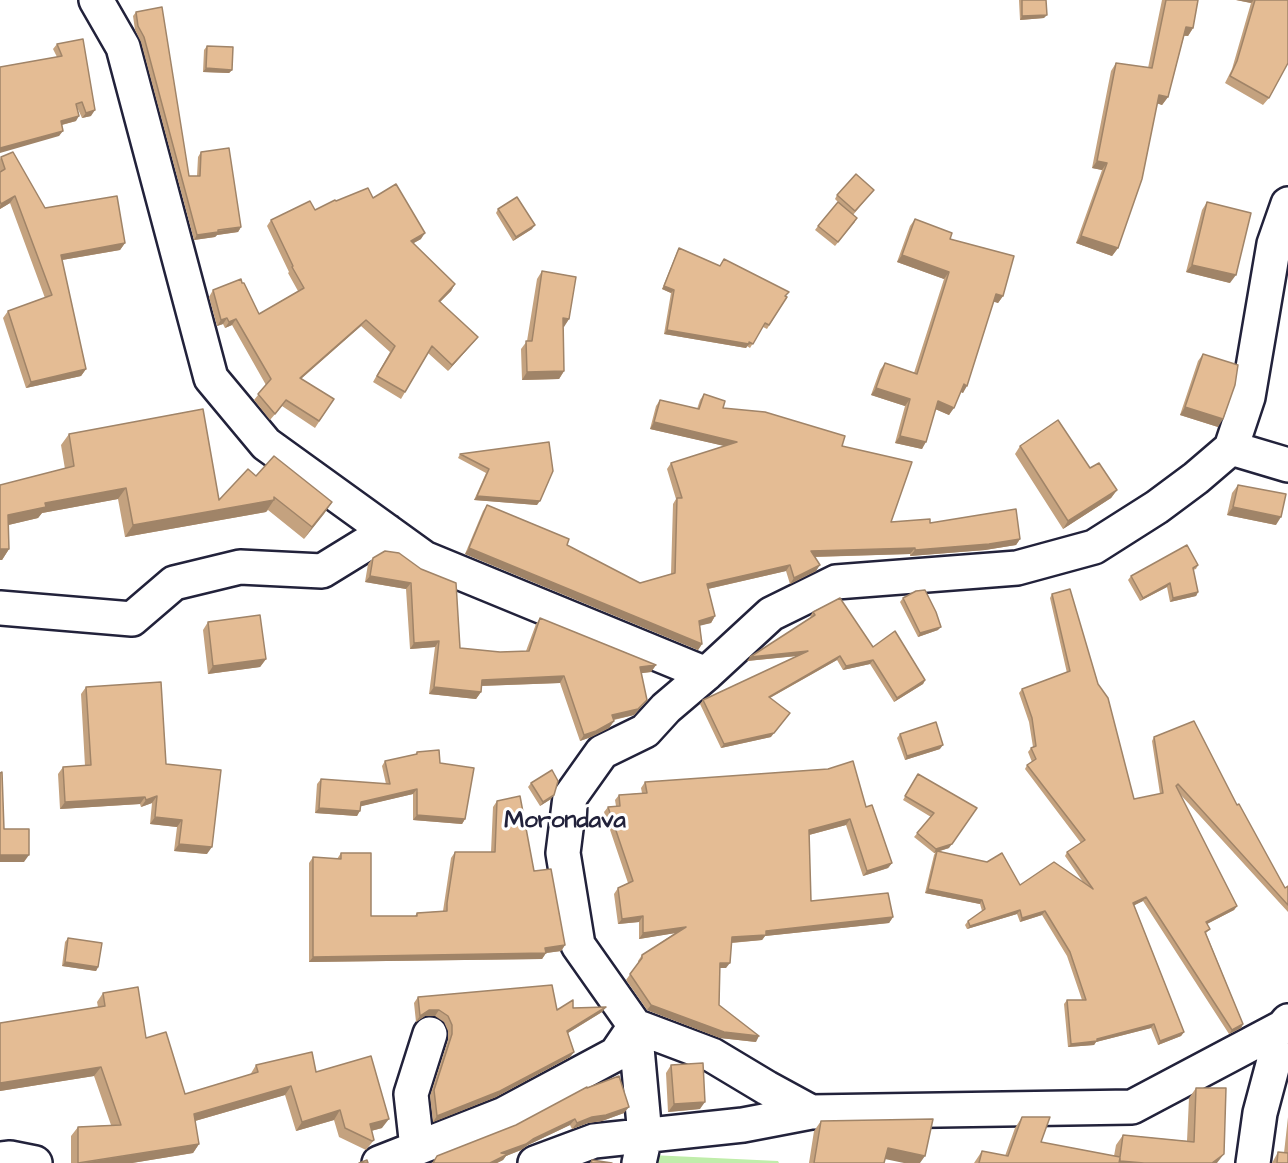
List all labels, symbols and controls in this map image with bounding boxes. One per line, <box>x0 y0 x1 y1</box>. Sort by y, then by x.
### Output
district label: Morondava <box>504 808 626 836</box>

